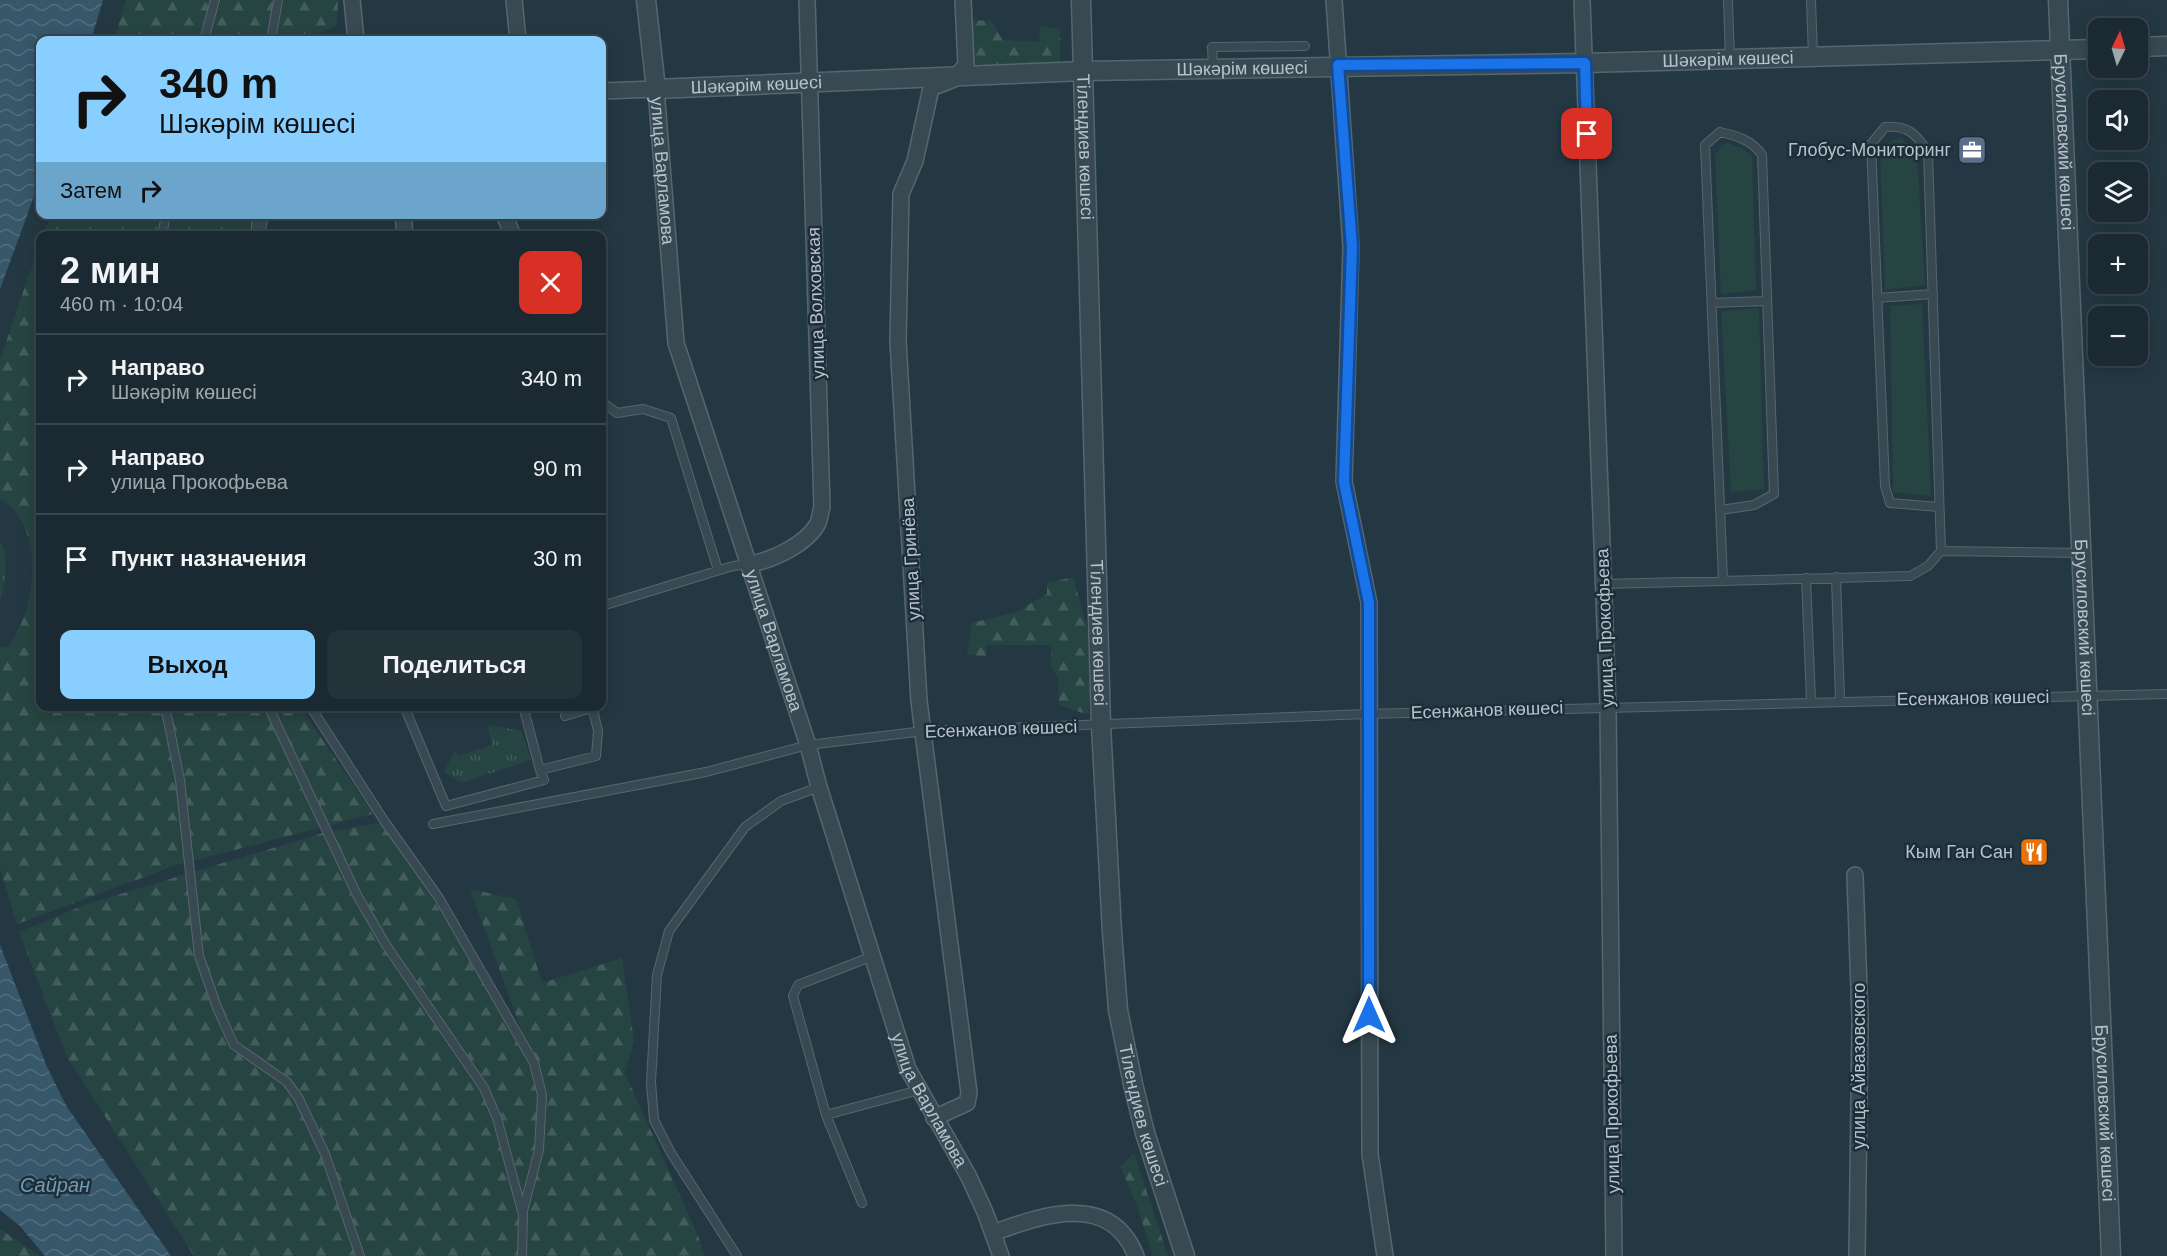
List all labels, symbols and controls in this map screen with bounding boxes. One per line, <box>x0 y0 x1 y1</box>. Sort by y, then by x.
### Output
north arrow <box>2088 18 2148 78</box>
map controls <box>2088 18 2148 366</box>
street label: Шәкәрім көшесі <box>1662 47 1794 71</box>
street label: Брусиловский көшесі <box>2050 53 2078 231</box>
street label: Шәкәрім көшесі <box>1176 57 1308 80</box>
icon: right <box>60 60 138 138</box>
text: 340 m <box>159 60 278 107</box>
street label: Шәкәрім көшесі <box>690 72 822 98</box>
street label: Тілендиев көшесі <box>1073 74 1097 220</box>
button: sound <box>2088 90 2148 150</box>
street label: улица Варламова <box>647 96 678 246</box>
pin <box>1561 108 1612 159</box>
text: Шәкәрім көшесі <box>159 109 356 139</box>
icon: arrive <box>1570 117 1603 150</box>
office icon: Глобус-Мониторинг <box>1956 134 1988 166</box>
place label: Глобус-Мониторинг <box>1788 140 1951 160</box>
button: layers <box>2088 162 2148 222</box>
icon: right <box>134 174 167 207</box>
text: Затем <box>60 178 122 203</box>
street label: улица Волховская <box>803 227 829 379</box>
button: + <box>2088 234 2148 294</box>
text: 2 мин <box>60 250 161 291</box>
button: close <box>519 251 582 314</box>
text: 460 m · 10:04 <box>60 293 183 315</box>
button: − <box>2088 306 2148 366</box>
text: Направо <box>111 355 205 380</box>
icon: right <box>60 363 93 396</box>
text: 340 m <box>521 366 582 391</box>
text: Шәкәрім көшесі <box>111 381 257 403</box>
text: Направо <box>111 445 205 470</box>
icon: right <box>60 453 93 486</box>
text: 90 m <box>533 456 582 481</box>
text: улица Прокофьева <box>111 471 288 493</box>
street label: улица Гринёва <box>898 496 924 621</box>
street label: Брусиловский көшесі <box>2071 539 2098 716</box>
icon: arrive <box>60 543 93 576</box>
text: Пункт назначения <box>111 546 307 571</box>
text: 30 m <box>533 546 582 571</box>
street label: улица Прокофьева <box>1592 547 1618 708</box>
street label: Тілендиев көшесі <box>1086 560 1110 706</box>
street label: улица Варламова <box>741 567 807 715</box>
button: Выход <box>60 630 315 699</box>
button: Поделиться <box>327 630 582 699</box>
street label: Есенжанов көшесі <box>1897 687 2049 709</box>
street label: Есенжанов көшесі <box>1410 697 1564 723</box>
street label: Есенжанов көшесі <box>924 716 1078 742</box>
restaurant icon: Кым Ган Сан <box>2018 836 2050 868</box>
place label: Кым Ган Сан <box>1905 842 2013 862</box>
position arrow <box>1337 983 1401 1047</box>
street label: улица Айвазовского <box>1849 983 1869 1149</box>
street label: Брусиловский көшесі <box>2091 1024 2119 1202</box>
street label: улица Варламова <box>887 1031 972 1171</box>
street label: улица Прокофьева <box>1601 1033 1623 1194</box>
street label: Тілендиев көшесі <box>1115 1043 1172 1189</box>
water label: Сайран <box>20 1174 90 1196</box>

